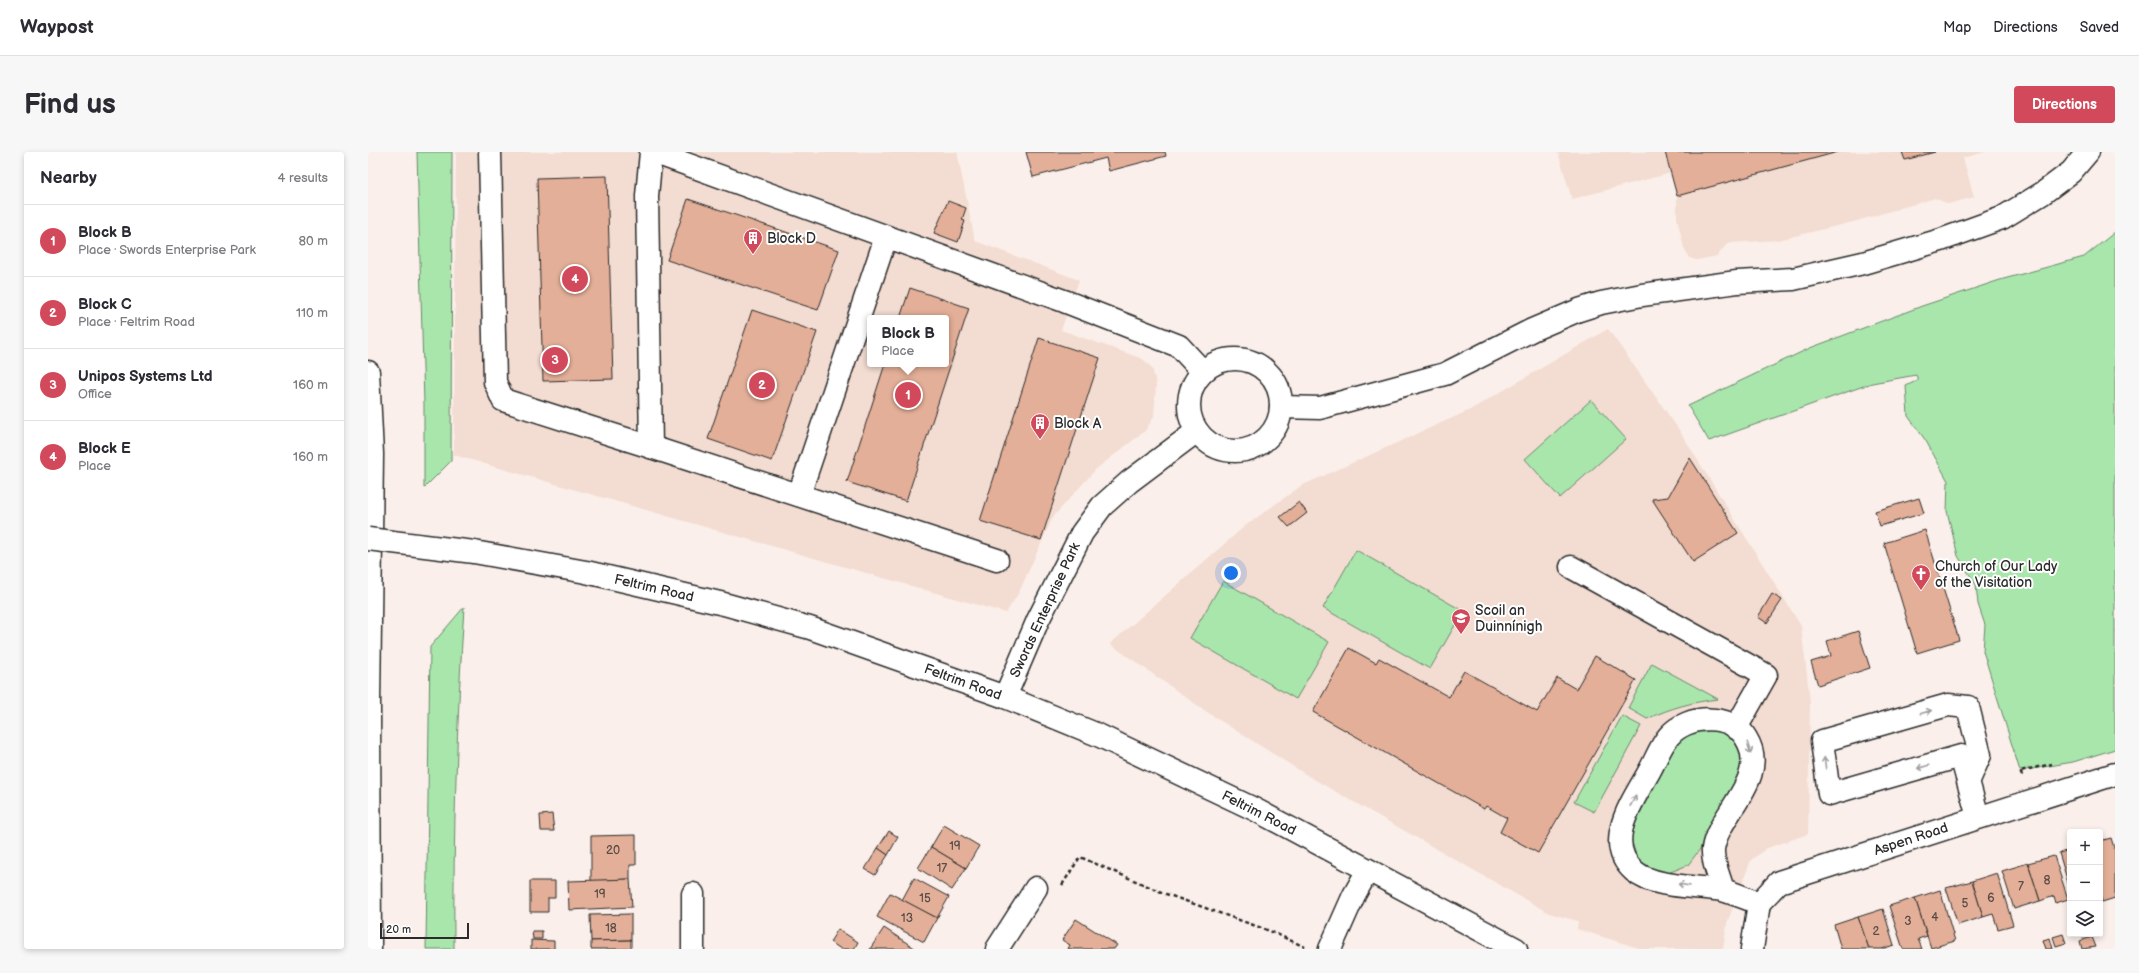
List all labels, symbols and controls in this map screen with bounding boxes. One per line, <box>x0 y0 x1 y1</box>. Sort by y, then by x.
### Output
text: Waypost <box>20 16 94 39</box>
text: Map <box>1943 19 1971 36</box>
text: Directions <box>1993 19 2058 36</box>
text: Saved <box>2080 19 2119 36</box>
button: Directions <box>2014 86 2115 123</box>
text: Find us <box>24 88 116 121</box>
text: Nearby <box>40 168 97 188</box>
text: 4 results <box>278 170 328 186</box>
text: Block B <box>78 223 132 242</box>
building icon: Block D <box>742 227 764 255</box>
place label: Block D <box>767 230 816 247</box>
text: 1 <box>50 233 56 249</box>
text: 80 m <box>299 233 328 249</box>
text: Place · Swords Enterprise Park <box>78 242 256 258</box>
pin: 4 <box>562 264 588 294</box>
text: Block C <box>78 295 132 314</box>
text: 2 <box>49 305 57 321</box>
text: 110 m <box>296 305 328 321</box>
text: Place · Feltrim Road <box>78 314 195 330</box>
popup <box>867 315 949 367</box>
text: Block B <box>881 324 935 343</box>
text: Place <box>881 343 914 359</box>
pin: 3 <box>542 345 568 375</box>
text: Unipos Systems Ltd <box>78 367 213 386</box>
pin: 2 <box>749 370 775 400</box>
text: 3 <box>49 377 57 393</box>
text: 160 m <box>293 377 328 393</box>
pin: 1 <box>895 380 921 410</box>
text: Office <box>78 386 112 402</box>
building icon: Block A <box>1029 412 1051 440</box>
place label: Block A <box>1054 415 1102 432</box>
text: Block E <box>78 439 131 458</box>
text: 4 <box>49 449 57 465</box>
text: 160 m <box>293 449 328 465</box>
text: Place <box>78 458 111 474</box>
street label: Swords Enterprise Park <box>1006 540 1084 680</box>
place label: Church of Our Lady of the Visitation <box>1935 558 2058 591</box>
your location <box>1221 563 1241 583</box>
church icon: Church of Our Lady of the Visitation <box>1910 563 1932 591</box>
street label: Feltrim Road <box>613 571 695 605</box>
place label: Scoil an Duinnínigh <box>1475 602 1543 635</box>
school or university icon: Scoil an Duinnínigh <box>1450 607 1472 635</box>
street label: Feltrim Road <box>922 660 1004 704</box>
one-way arrow <box>1919 707 1932 715</box>
one-way arrow <box>1746 741 1753 754</box>
one-way arrow <box>1821 757 1829 770</box>
one-way arrow <box>1917 764 1930 771</box>
street label: Feltrim Road <box>1219 787 1299 839</box>
one-way arrow <box>1630 795 1638 807</box>
street label: Aspen Road <box>1872 819 1950 859</box>
map controls <box>2067 829 2103 937</box>
button: + <box>2067 829 2103 865</box>
house number: 19 <box>949 839 961 854</box>
house number: 20 <box>606 843 620 858</box>
house number: 17 <box>937 861 947 876</box>
button: − <box>2067 865 2103 901</box>
house number: 8 <box>2044 873 2051 888</box>
house number: 7 <box>2018 879 2024 894</box>
one-way arrow <box>1678 881 1691 889</box>
house number: 19 <box>594 887 606 902</box>
house number: 15 <box>919 891 931 906</box>
house number: 6 <box>1987 891 1995 906</box>
house number: 5 <box>1962 896 1969 911</box>
button: layers <box>2067 901 2103 937</box>
house number: 4 <box>1931 910 1939 925</box>
house number: 13 <box>901 911 913 926</box>
house number: 3 <box>1904 914 1912 929</box>
scale bar <box>380 921 469 940</box>
house number: 18 <box>605 921 617 936</box>
text: 20 m <box>386 923 411 936</box>
house number: 2 <box>1872 924 1880 939</box>

